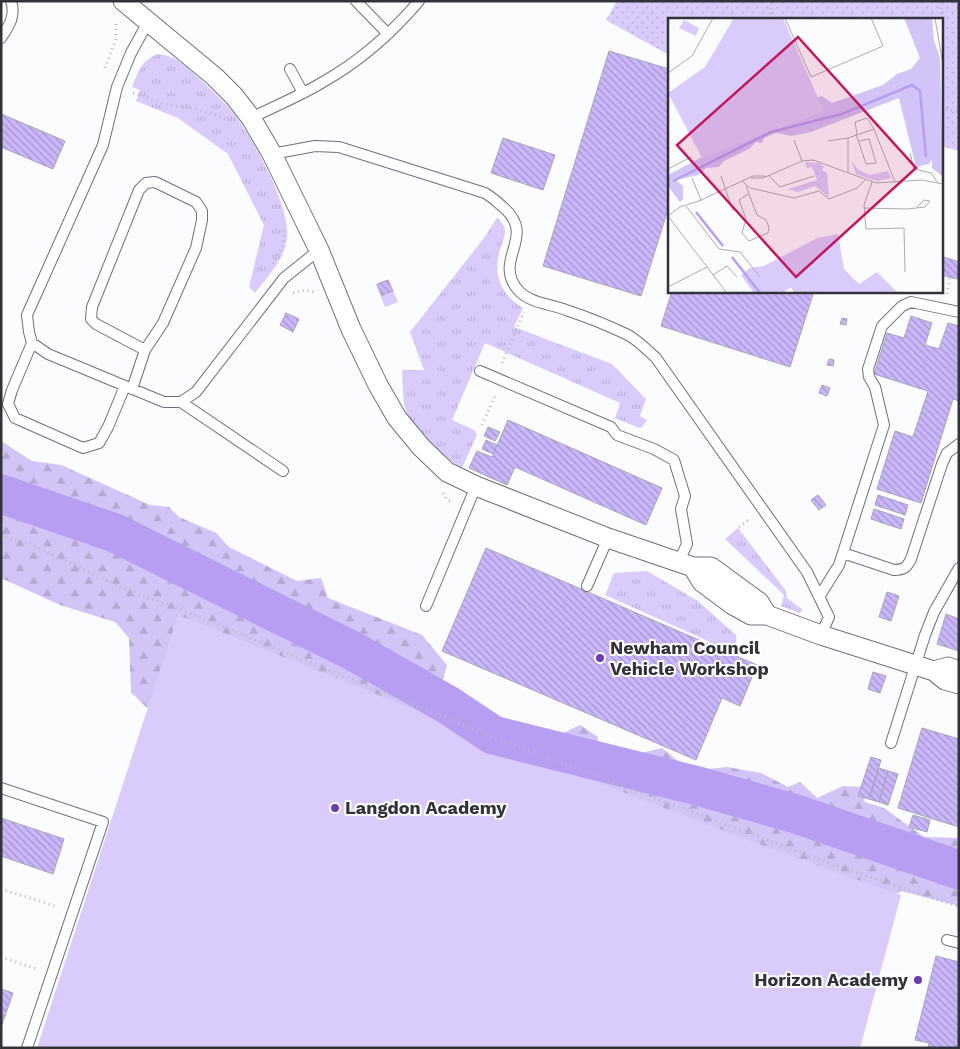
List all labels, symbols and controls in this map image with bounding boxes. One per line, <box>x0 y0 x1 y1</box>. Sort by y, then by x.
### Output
inset map <box>668 18 942 292</box>
place label: Newham Council Vehicle Workshop <box>610 637 769 679</box>
marker: Newham Council Vehicle Workshop <box>594 652 606 664</box>
place label: Langdon Academy <box>345 797 507 818</box>
marker: Langdon Academy <box>329 802 341 814</box>
place label: Horizon Academy <box>754 969 909 990</box>
marker: Horizon Academy <box>912 974 924 986</box>

